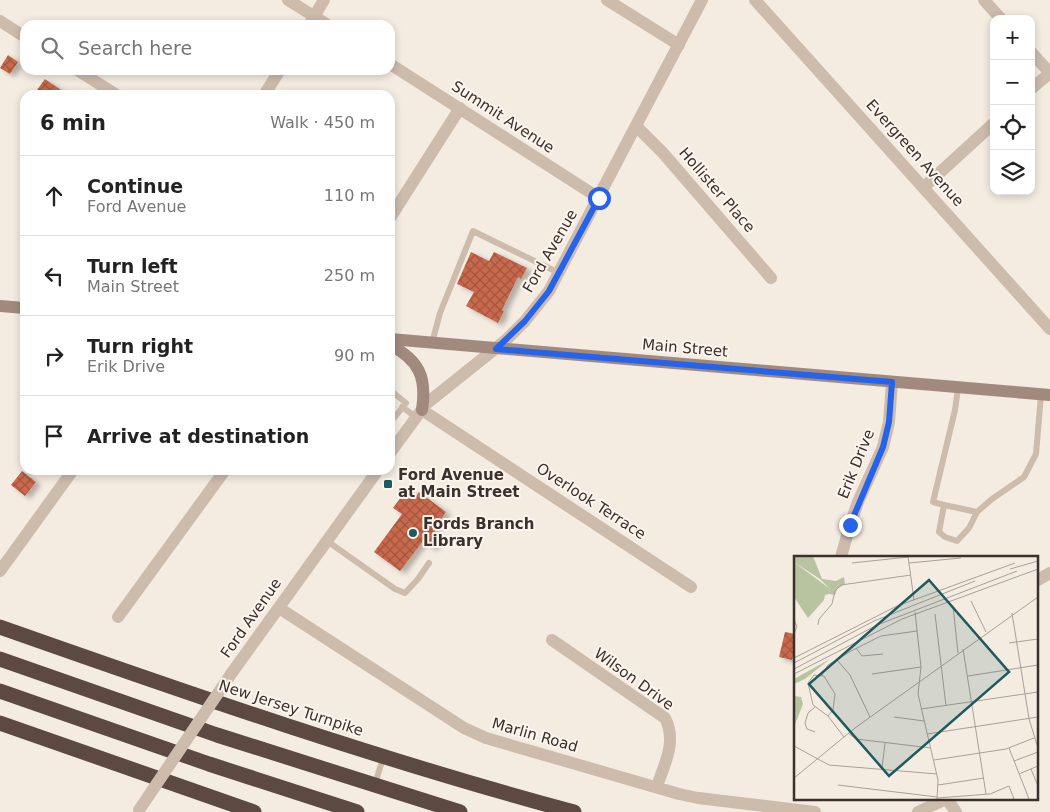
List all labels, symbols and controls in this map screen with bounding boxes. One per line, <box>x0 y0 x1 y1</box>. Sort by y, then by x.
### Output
map controls <box>990 15 1035 195</box>
button: + <box>990 15 1035 60</box>
search box <box>20 20 395 75</box>
icon: search <box>38 34 66 62</box>
text: Search here <box>78 37 192 59</box>
button: − <box>990 60 1035 105</box>
street label: Summit Avenue <box>448 77 558 157</box>
street label: Evergreen Avenue <box>862 96 968 210</box>
button: locate <box>990 105 1035 150</box>
text: 6 min <box>40 111 106 135</box>
text: Walk · 450 m <box>270 113 375 132</box>
street label: Hollister Place <box>675 144 759 236</box>
button: layers <box>990 150 1035 195</box>
text: Continue <box>87 175 183 197</box>
icon: ahead <box>40 182 68 210</box>
text: 110 m <box>324 186 375 205</box>
route start <box>588 187 611 210</box>
text: Ford Avenue <box>87 197 186 216</box>
street label: Ford Avenue <box>519 206 581 296</box>
text: Turn left <box>87 255 178 277</box>
icon: left <box>40 262 68 290</box>
text: 250 m <box>324 266 375 285</box>
text: Main Street <box>87 277 179 296</box>
text: Turn right <box>87 335 193 357</box>
street label: Main Street <box>641 335 729 361</box>
icon: right <box>40 342 68 370</box>
text: 90 m <box>334 346 375 365</box>
text: Erik Drive <box>87 357 165 376</box>
icon: arrive <box>40 422 68 450</box>
text: Arrive at destination <box>87 425 309 447</box>
street label: Erik Drive <box>834 427 878 501</box>
street label: Overlook Terrace <box>533 459 649 543</box>
place label: Ford Avenue at Main Street <box>398 466 520 501</box>
marker: Ford Avenue at Main Street <box>382 478 394 490</box>
route end <box>839 514 862 537</box>
place label: Fords Branch Library <box>423 515 534 550</box>
marker: Fords Branch Library <box>407 527 419 539</box>
inset map <box>794 556 1038 800</box>
street label: Ford Avenue <box>217 575 285 661</box>
street label: Wilson Drive <box>591 644 677 714</box>
street label: New Jersey Turnpike <box>216 676 366 740</box>
street label: Marlin Road <box>490 714 580 756</box>

